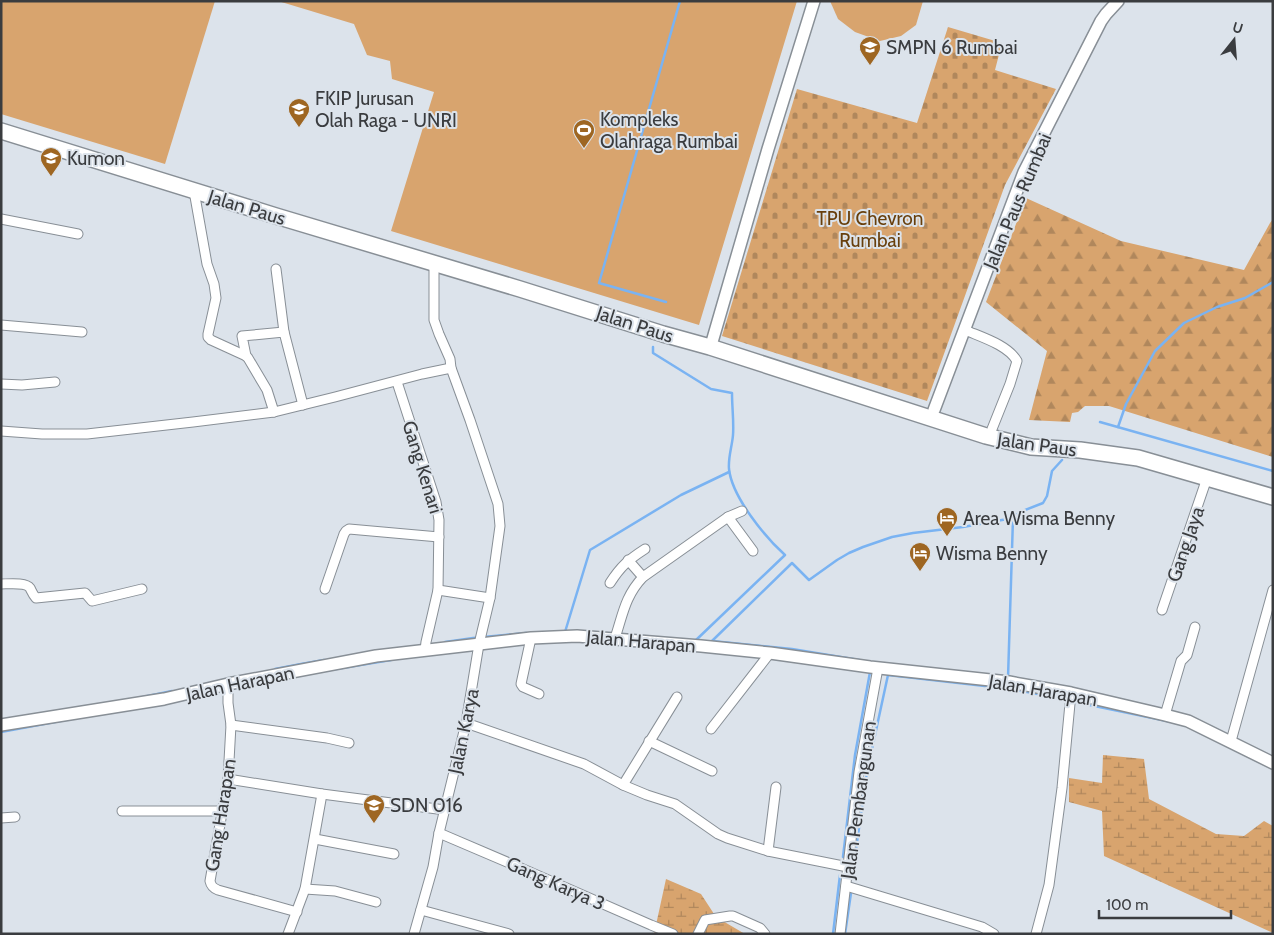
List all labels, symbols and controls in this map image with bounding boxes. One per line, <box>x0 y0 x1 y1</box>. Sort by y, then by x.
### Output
north arrow <box>1209 15 1259 65</box>
text: U <box>1230 17 1245 38</box>
school or university icon: SMPN 6 Rumbai <box>858 35 882 66</box>
place label: SMPN 6 Rumbai <box>886 36 1018 59</box>
place label: FKIP Jurusan Olah Raga - UNRI <box>315 87 457 132</box>
school or university icon: FKIP Jurusan Olah Raga - UNRI <box>287 97 311 128</box>
place label: Kompleks Olahraga Rumbai <box>600 108 738 153</box>
sports icon: Kompleks Olahraga Rumbai <box>572 118 596 149</box>
street label: Jalan Paus Rumbai <box>978 130 1056 274</box>
school or university icon: Kumon <box>39 146 63 177</box>
place label: Kumon <box>67 147 125 170</box>
street label: Jalan Paus <box>204 185 289 230</box>
park label: TPU Chevron Rumbai <box>817 207 923 252</box>
street label: Jalan Paus <box>592 301 676 348</box>
street label: Gang Kenari <box>398 418 448 516</box>
street label: Jalan Paus <box>995 427 1078 461</box>
street label: Gang Jaya <box>1162 503 1209 585</box>
hotel icon: Area Wisma Benny <box>935 506 959 537</box>
place label: Area Wisma Benny <box>963 507 1115 530</box>
hotel icon: Wisma Benny <box>908 541 932 572</box>
place label: Wisma Benny <box>936 542 1048 565</box>
street label: Jalan Harapan <box>584 625 697 658</box>
street label: Jalan Harapan <box>183 661 296 706</box>
street label: Jalan Harapan <box>986 669 1099 711</box>
street label: Jalan Karya <box>443 686 484 777</box>
street label: Jalan Pembangunan <box>836 720 881 882</box>
street label: Gang Harapan <box>200 757 241 873</box>
school or university icon: SDN 016 <box>362 793 386 824</box>
place label: SDN 016 <box>390 794 463 817</box>
street label: Gang Karya 3 <box>503 852 609 915</box>
scale bar <box>1099 888 1232 920</box>
text: 100 m <box>1106 896 1148 914</box>

